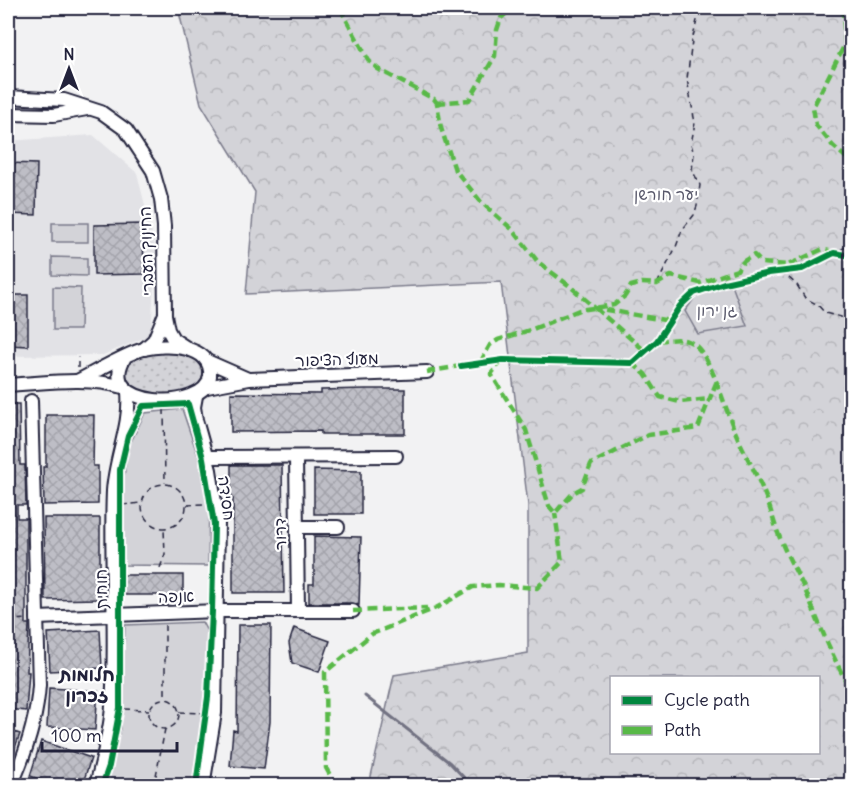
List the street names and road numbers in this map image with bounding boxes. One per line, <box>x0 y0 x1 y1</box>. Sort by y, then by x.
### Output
street label: החינוך העברי <box>134 206 158 296</box>
street label: מעוף הציפור <box>295 348 379 370</box>
street label: חסידה <box>214 475 240 521</box>
street label: דרור <box>270 518 290 550</box>
street label: חוחית <box>91 569 111 609</box>
street label: אנפה <box>157 585 195 607</box>

